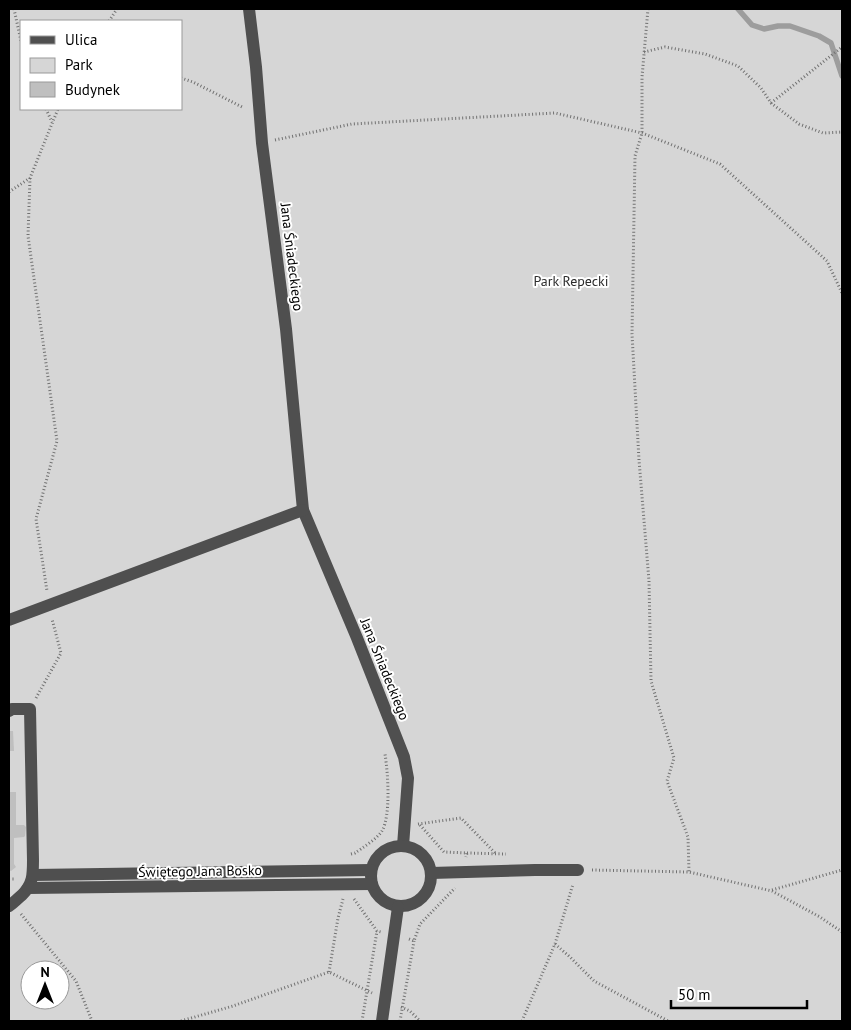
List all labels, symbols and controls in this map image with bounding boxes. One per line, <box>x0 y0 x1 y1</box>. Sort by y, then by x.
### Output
legend <box>20 20 182 110</box>
text: Ulica <box>65 30 97 49</box>
text: Park <box>65 55 93 74</box>
text: Budynek <box>65 80 121 99</box>
street label: Jana Śniadeckiego <box>276 201 308 312</box>
park label: Park Repecki <box>533 272 609 290</box>
street label: Jana Śniadeckiego <box>356 614 414 723</box>
street label: Świętego Jana Bosko <box>138 861 262 881</box>
north arrow <box>20 960 70 1010</box>
text: N <box>40 963 50 981</box>
scale bar <box>671 978 807 1010</box>
text: 50 m <box>678 985 711 1004</box>

